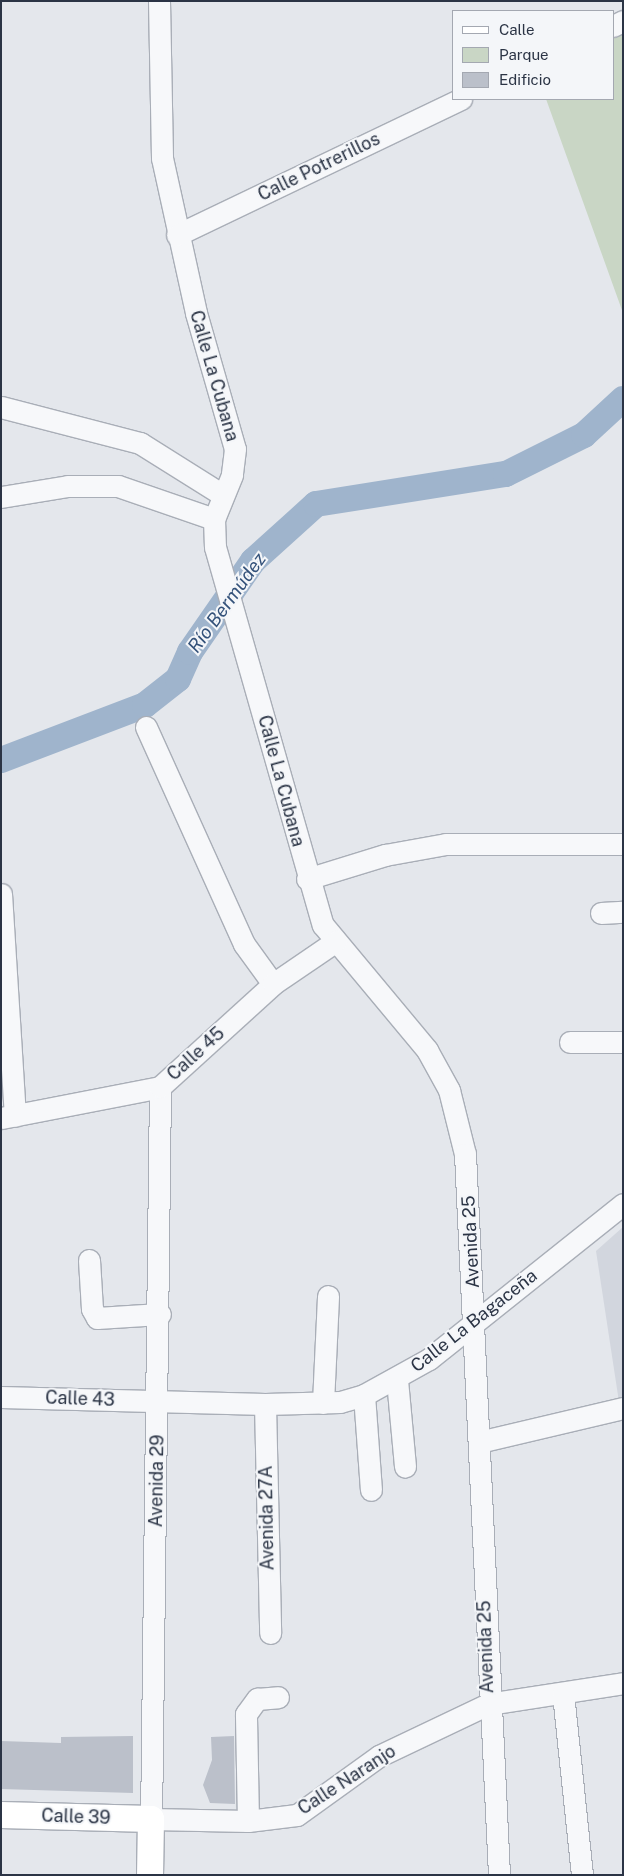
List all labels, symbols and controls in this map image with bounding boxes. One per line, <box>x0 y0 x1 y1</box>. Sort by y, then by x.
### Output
legend <box>452 10 614 100</box>
text: Calle <box>499 21 535 38</box>
text: Parque <box>499 46 549 63</box>
text: Edificio <box>499 71 551 88</box>
street label: Calle Potrerillos <box>254 128 384 206</box>
street label: Calle La Cubana <box>185 308 243 444</box>
water label: Río Bermúdez <box>183 549 271 657</box>
street label: Calle La Cubana <box>253 713 309 849</box>
street label: Calle 45 <box>163 1023 229 1085</box>
street label: Avenida 25 <box>458 1195 484 1289</box>
street label: Calle La Bagaceña <box>406 1265 542 1377</box>
street label: Calle 43 <box>45 1387 115 1411</box>
street label: Avenida 29 <box>145 1434 169 1528</box>
street label: Avenida 27A <box>255 1465 279 1571</box>
street label: Avenida 25 <box>474 1600 498 1694</box>
street label: Calle Naranjo <box>294 1740 400 1820</box>
street label: Calle 39 <box>41 1805 111 1829</box>

